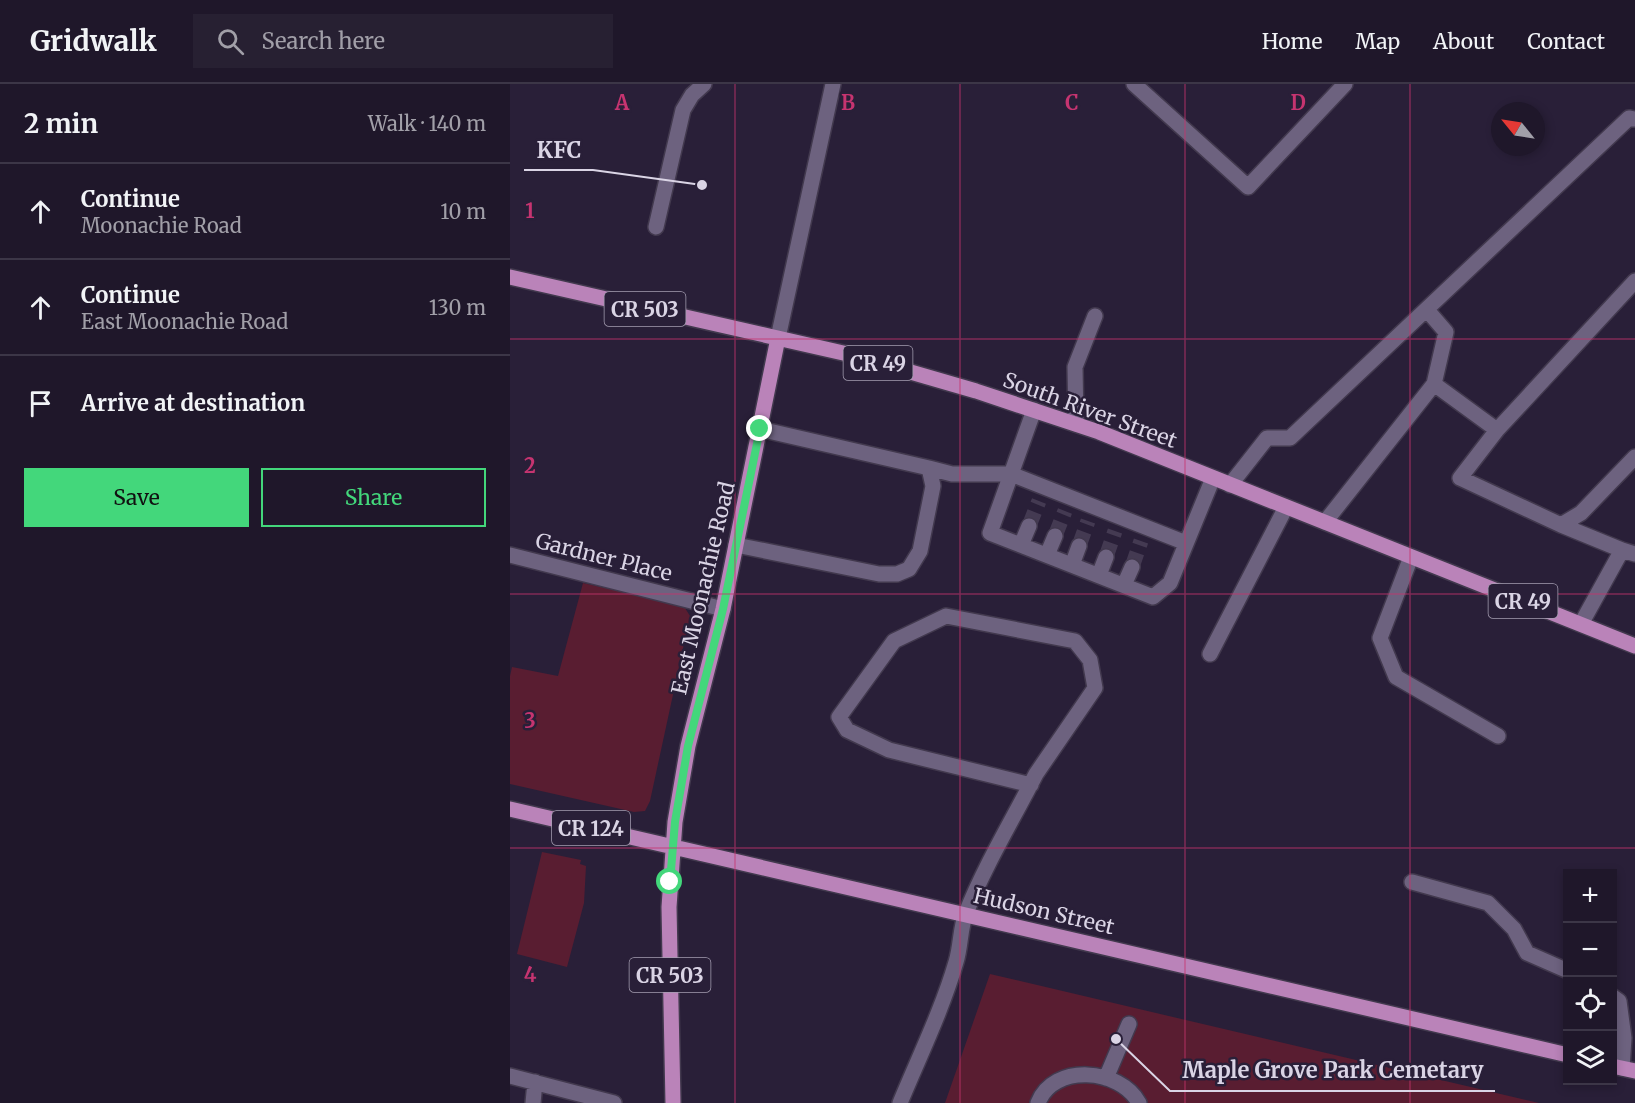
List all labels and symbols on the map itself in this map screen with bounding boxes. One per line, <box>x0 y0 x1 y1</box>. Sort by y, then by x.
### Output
text: A <box>614 90 630 115</box>
text: B <box>841 90 855 115</box>
text: C <box>1065 90 1079 115</box>
text: D <box>1290 90 1306 115</box>
north arrow <box>1491 102 1545 156</box>
callout: KFC <box>524 130 593 170</box>
text: KFC <box>537 136 581 164</box>
text: 1 <box>525 198 535 223</box>
road number: CR 503 <box>604 292 686 326</box>
road number: CR 49 <box>844 346 913 380</box>
street label: South River Street <box>999 366 1181 454</box>
route end <box>746 415 772 441</box>
text: 2 <box>524 453 536 478</box>
street label: East Moonachie Road <box>665 479 741 697</box>
street label: Gardner Place <box>533 527 675 587</box>
road number: CR 49 <box>1488 584 1558 618</box>
text: 3 <box>524 708 536 733</box>
road number: CR 124 <box>552 811 630 845</box>
route start <box>656 868 682 894</box>
street label: Hudson Street <box>971 882 1117 940</box>
road number: CR 503 <box>630 958 711 992</box>
text: 4 <box>524 962 537 987</box>
callout: Maple Grove Park Cemetary <box>1170 1051 1495 1091</box>
text: Maple Grove Park Cemetary <box>1182 1056 1485 1084</box>

